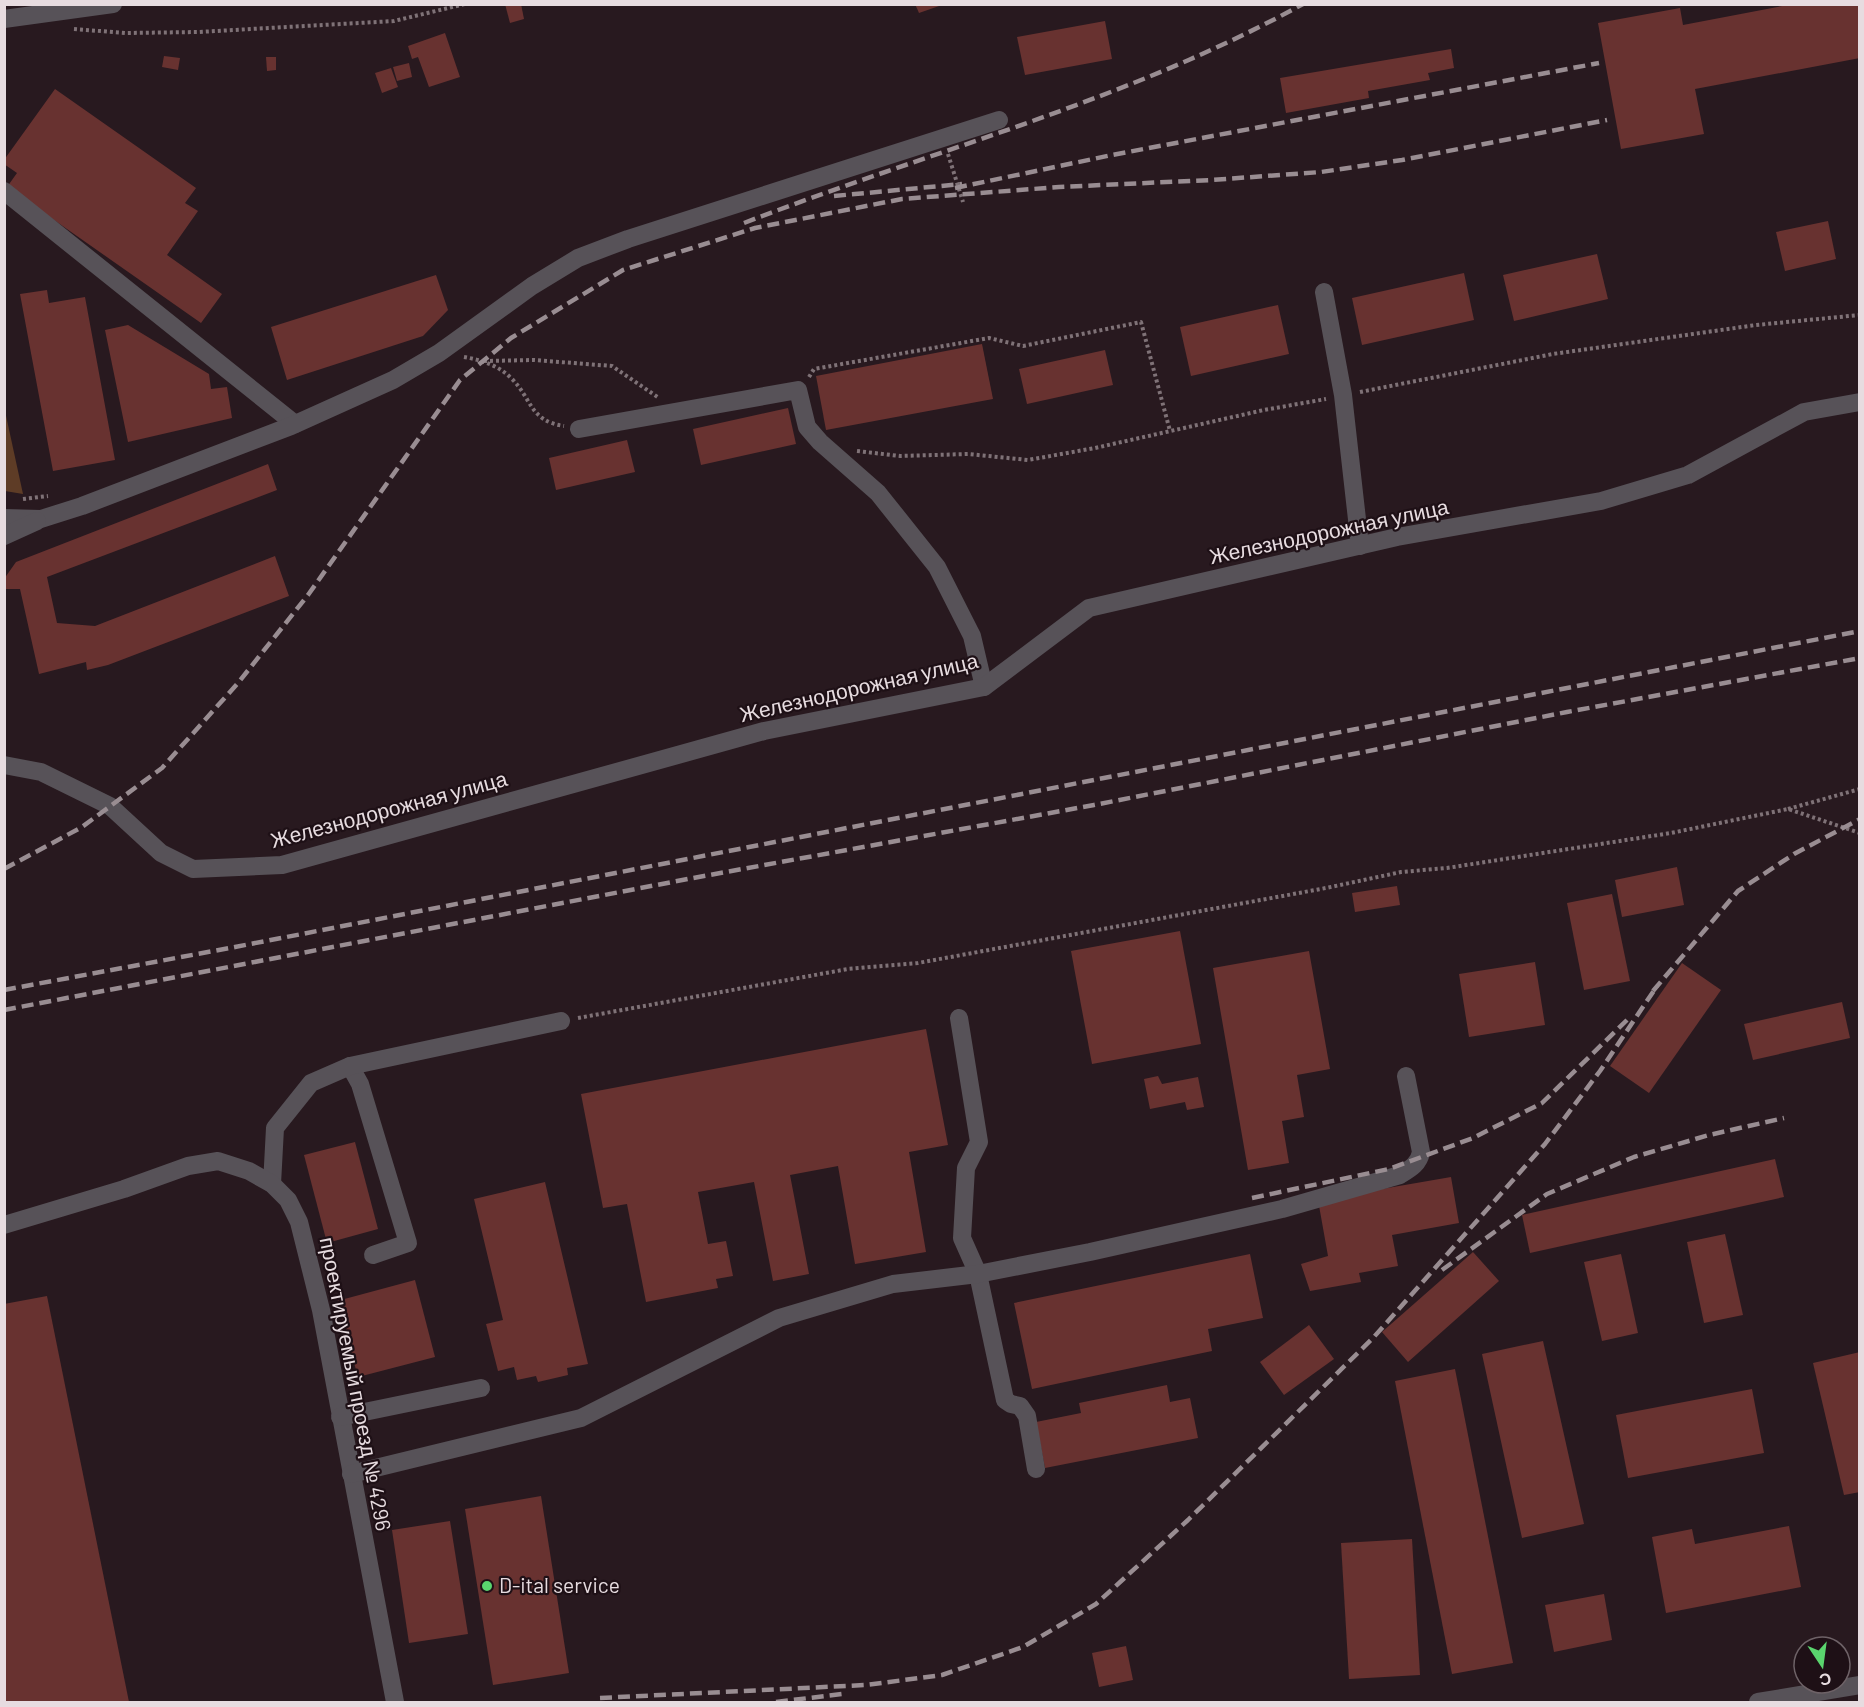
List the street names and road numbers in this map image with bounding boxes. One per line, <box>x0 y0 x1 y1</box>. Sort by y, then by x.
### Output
street label: Железнодорожная улица <box>1207 493 1451 568</box>
street label: Железнодорожная улица <box>737 647 981 726</box>
street label: Железнодорожная улица <box>268 765 510 852</box>
street label: проектируемый проезд № 4296 <box>316 1235 397 1533</box>

